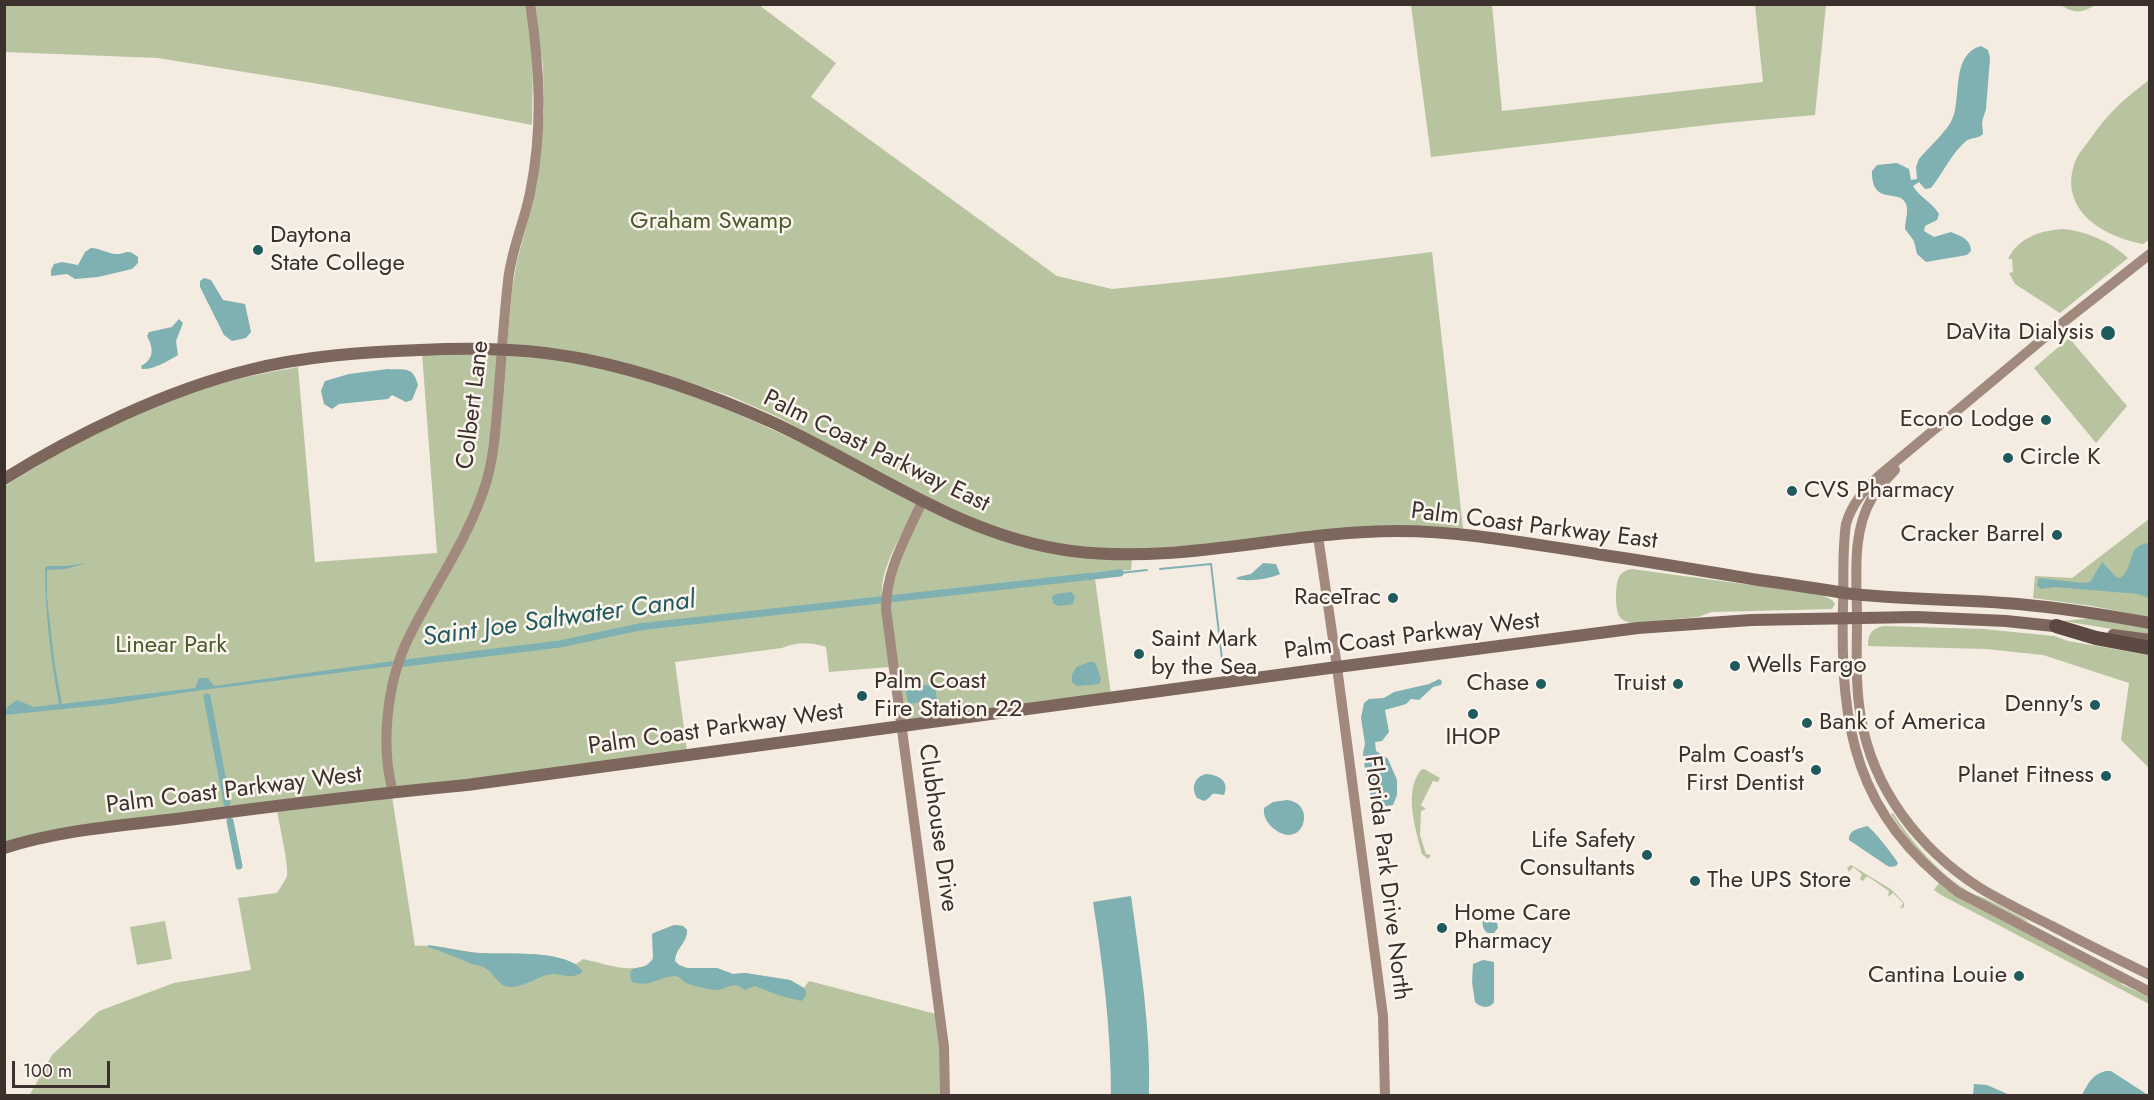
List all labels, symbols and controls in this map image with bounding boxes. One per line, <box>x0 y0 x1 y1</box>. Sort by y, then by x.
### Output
park label: Graham Swamp <box>630 208 792 236</box>
place label: Daytona State College <box>270 222 405 278</box>
marker: Daytona State College <box>251 243 265 257</box>
place label: DaVita Dialysis <box>1946 319 2094 347</box>
marker: DaVita Dialysis <box>2099 324 2117 342</box>
street label: Colbert Lane <box>452 339 496 471</box>
street label: Palm Coast Parkway East <box>758 385 994 519</box>
place label: Econo Lodge <box>1900 406 2034 434</box>
marker: Econo Lodge <box>2039 413 2053 427</box>
place label: Circle K <box>2020 444 2101 472</box>
marker: Circle K <box>2001 451 2015 465</box>
place label: CVS Pharmacy <box>1804 477 1954 505</box>
marker: CVS Pharmacy <box>1785 484 1799 498</box>
street label: Palm Coast Parkway East <box>1409 498 1659 556</box>
place label: Cracker Barrel <box>1900 521 2045 549</box>
marker: Cracker Barrel <box>2050 528 2064 542</box>
place label: RaceTrac <box>1294 584 1381 612</box>
water label: Saint Joe Saltwater Canal <box>421 585 697 655</box>
marker: RaceTrac <box>1386 591 1400 605</box>
street label: Palm Coast Parkway West <box>1283 607 1541 667</box>
place label: Saint Mark by the Sea <box>1151 626 1257 682</box>
park label: Linear Park <box>115 632 227 660</box>
marker: Saint Mark by the Sea <box>1132 647 1146 661</box>
place label: Wells Fargo <box>1747 652 1867 680</box>
marker: Wells Fargo <box>1728 659 1742 673</box>
place label: Palm Coast Fire Station 22 <box>874 668 1022 724</box>
place label: Chase <box>1466 670 1529 698</box>
place label: Truist <box>1614 670 1666 698</box>
marker: Chase <box>1534 677 1548 691</box>
marker: Truist <box>1671 677 1685 691</box>
marker: Palm Coast Fire Station 22 <box>855 689 869 703</box>
place label: Denny's <box>2005 691 2083 719</box>
street label: Palm Coast Parkway West <box>587 698 845 762</box>
marker: Denny's <box>2088 698 2102 712</box>
marker: IHOP <box>1466 707 1480 721</box>
place label: Bank of America <box>1819 709 1986 737</box>
marker: Bank of America <box>1800 716 1814 730</box>
place label: IHOP <box>1445 724 1501 752</box>
street label: Clubhouse Drive <box>911 742 963 914</box>
place label: Palm Coast's First Dentist <box>1678 742 1804 798</box>
street label: Florida Park Drive North <box>1357 754 1415 1002</box>
street label: Palm Coast Parkway West <box>105 761 363 821</box>
place label: Planet Fitness <box>1958 762 2094 790</box>
marker: Palm Coast's First Dentist <box>1809 763 1823 777</box>
marker: Planet Fitness <box>2099 769 2113 783</box>
place label: Life Safety Consultants <box>1520 827 1635 883</box>
marker: Life Safety Consultants <box>1640 848 1654 862</box>
place label: The UPS Store <box>1707 867 1851 895</box>
marker: The UPS Store <box>1688 874 1702 888</box>
place label: Home Care Pharmacy <box>1454 900 1571 956</box>
marker: Home Care Pharmacy <box>1435 921 1449 935</box>
place label: Cantina Louie <box>1868 962 2007 990</box>
marker: Cantina Louie <box>2012 969 2026 983</box>
scale bar <box>15 1049 112 1087</box>
text: 100 m <box>23 1058 72 1084</box>

